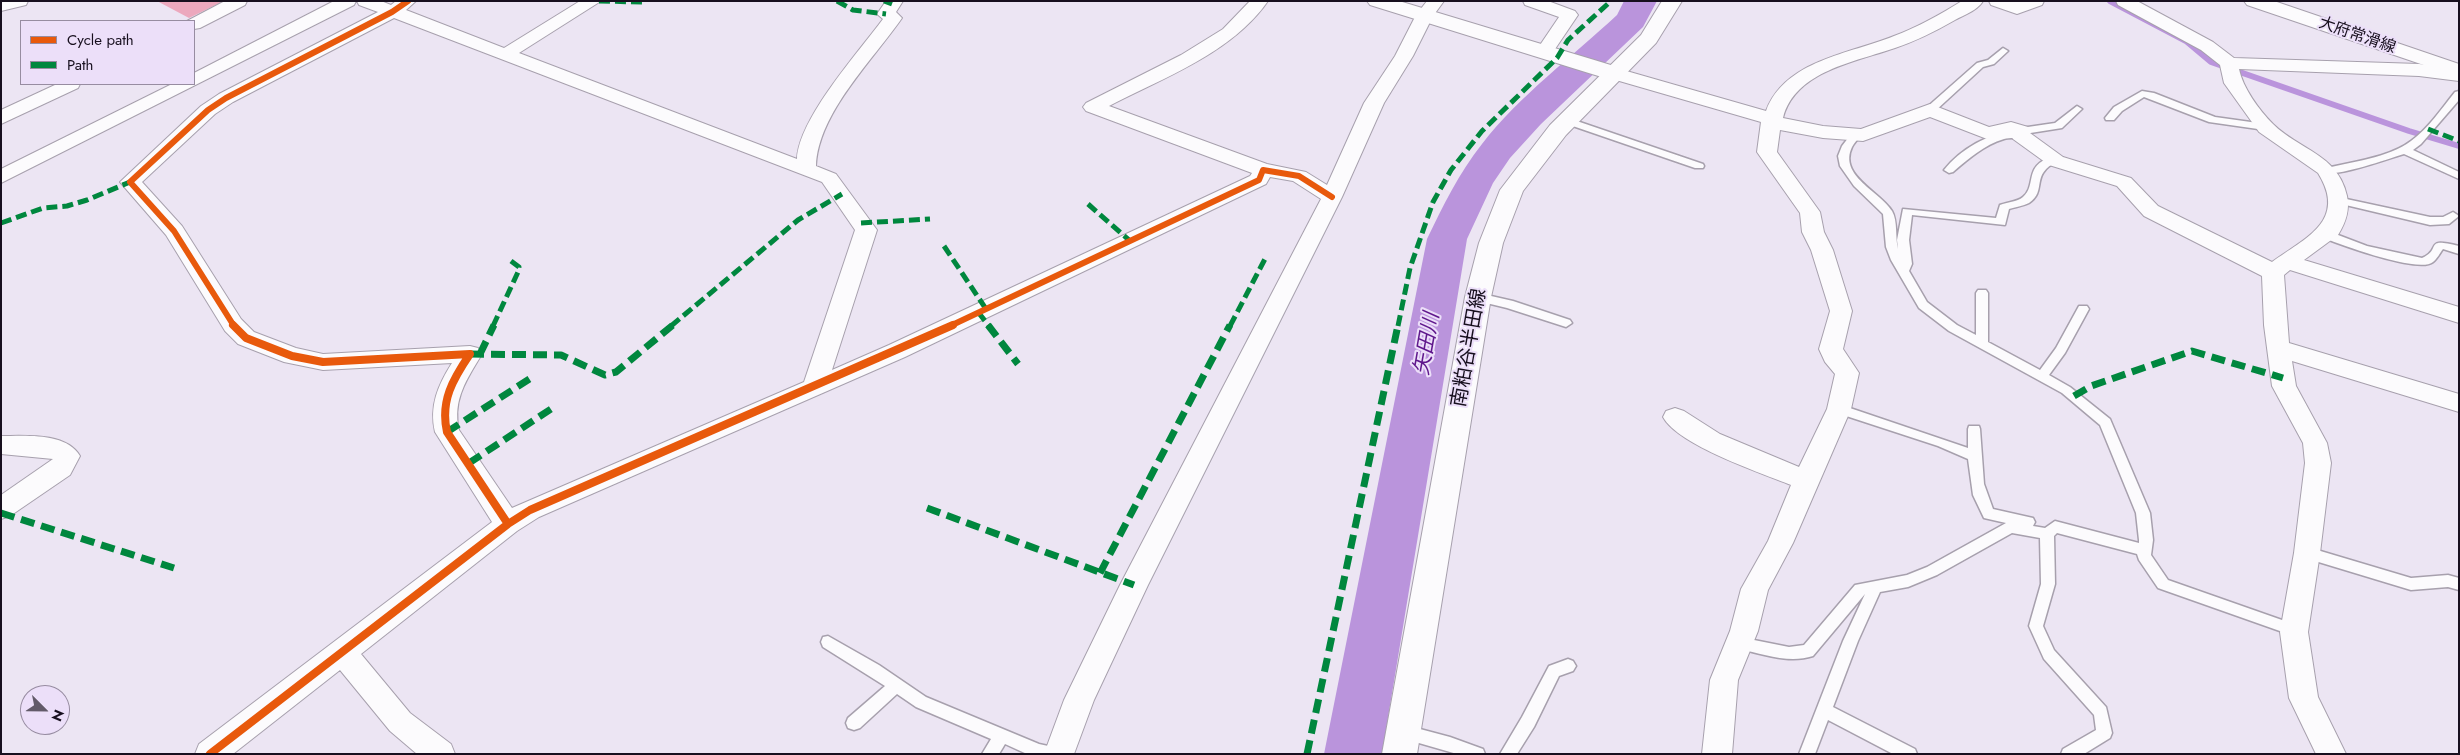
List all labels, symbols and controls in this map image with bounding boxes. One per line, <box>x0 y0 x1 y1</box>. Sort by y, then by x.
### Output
street label: 大府常滑線 <box>2316 14 2398 58</box>
legend <box>20 20 195 85</box>
text: Cycle path <box>67 29 134 51</box>
text: Path <box>67 54 93 76</box>
street label: 南粕谷半田線 <box>1448 287 1492 409</box>
water label: 矢田川 <box>1410 311 1446 377</box>
north arrow <box>20 685 70 735</box>
text: N <box>47 706 69 724</box>

